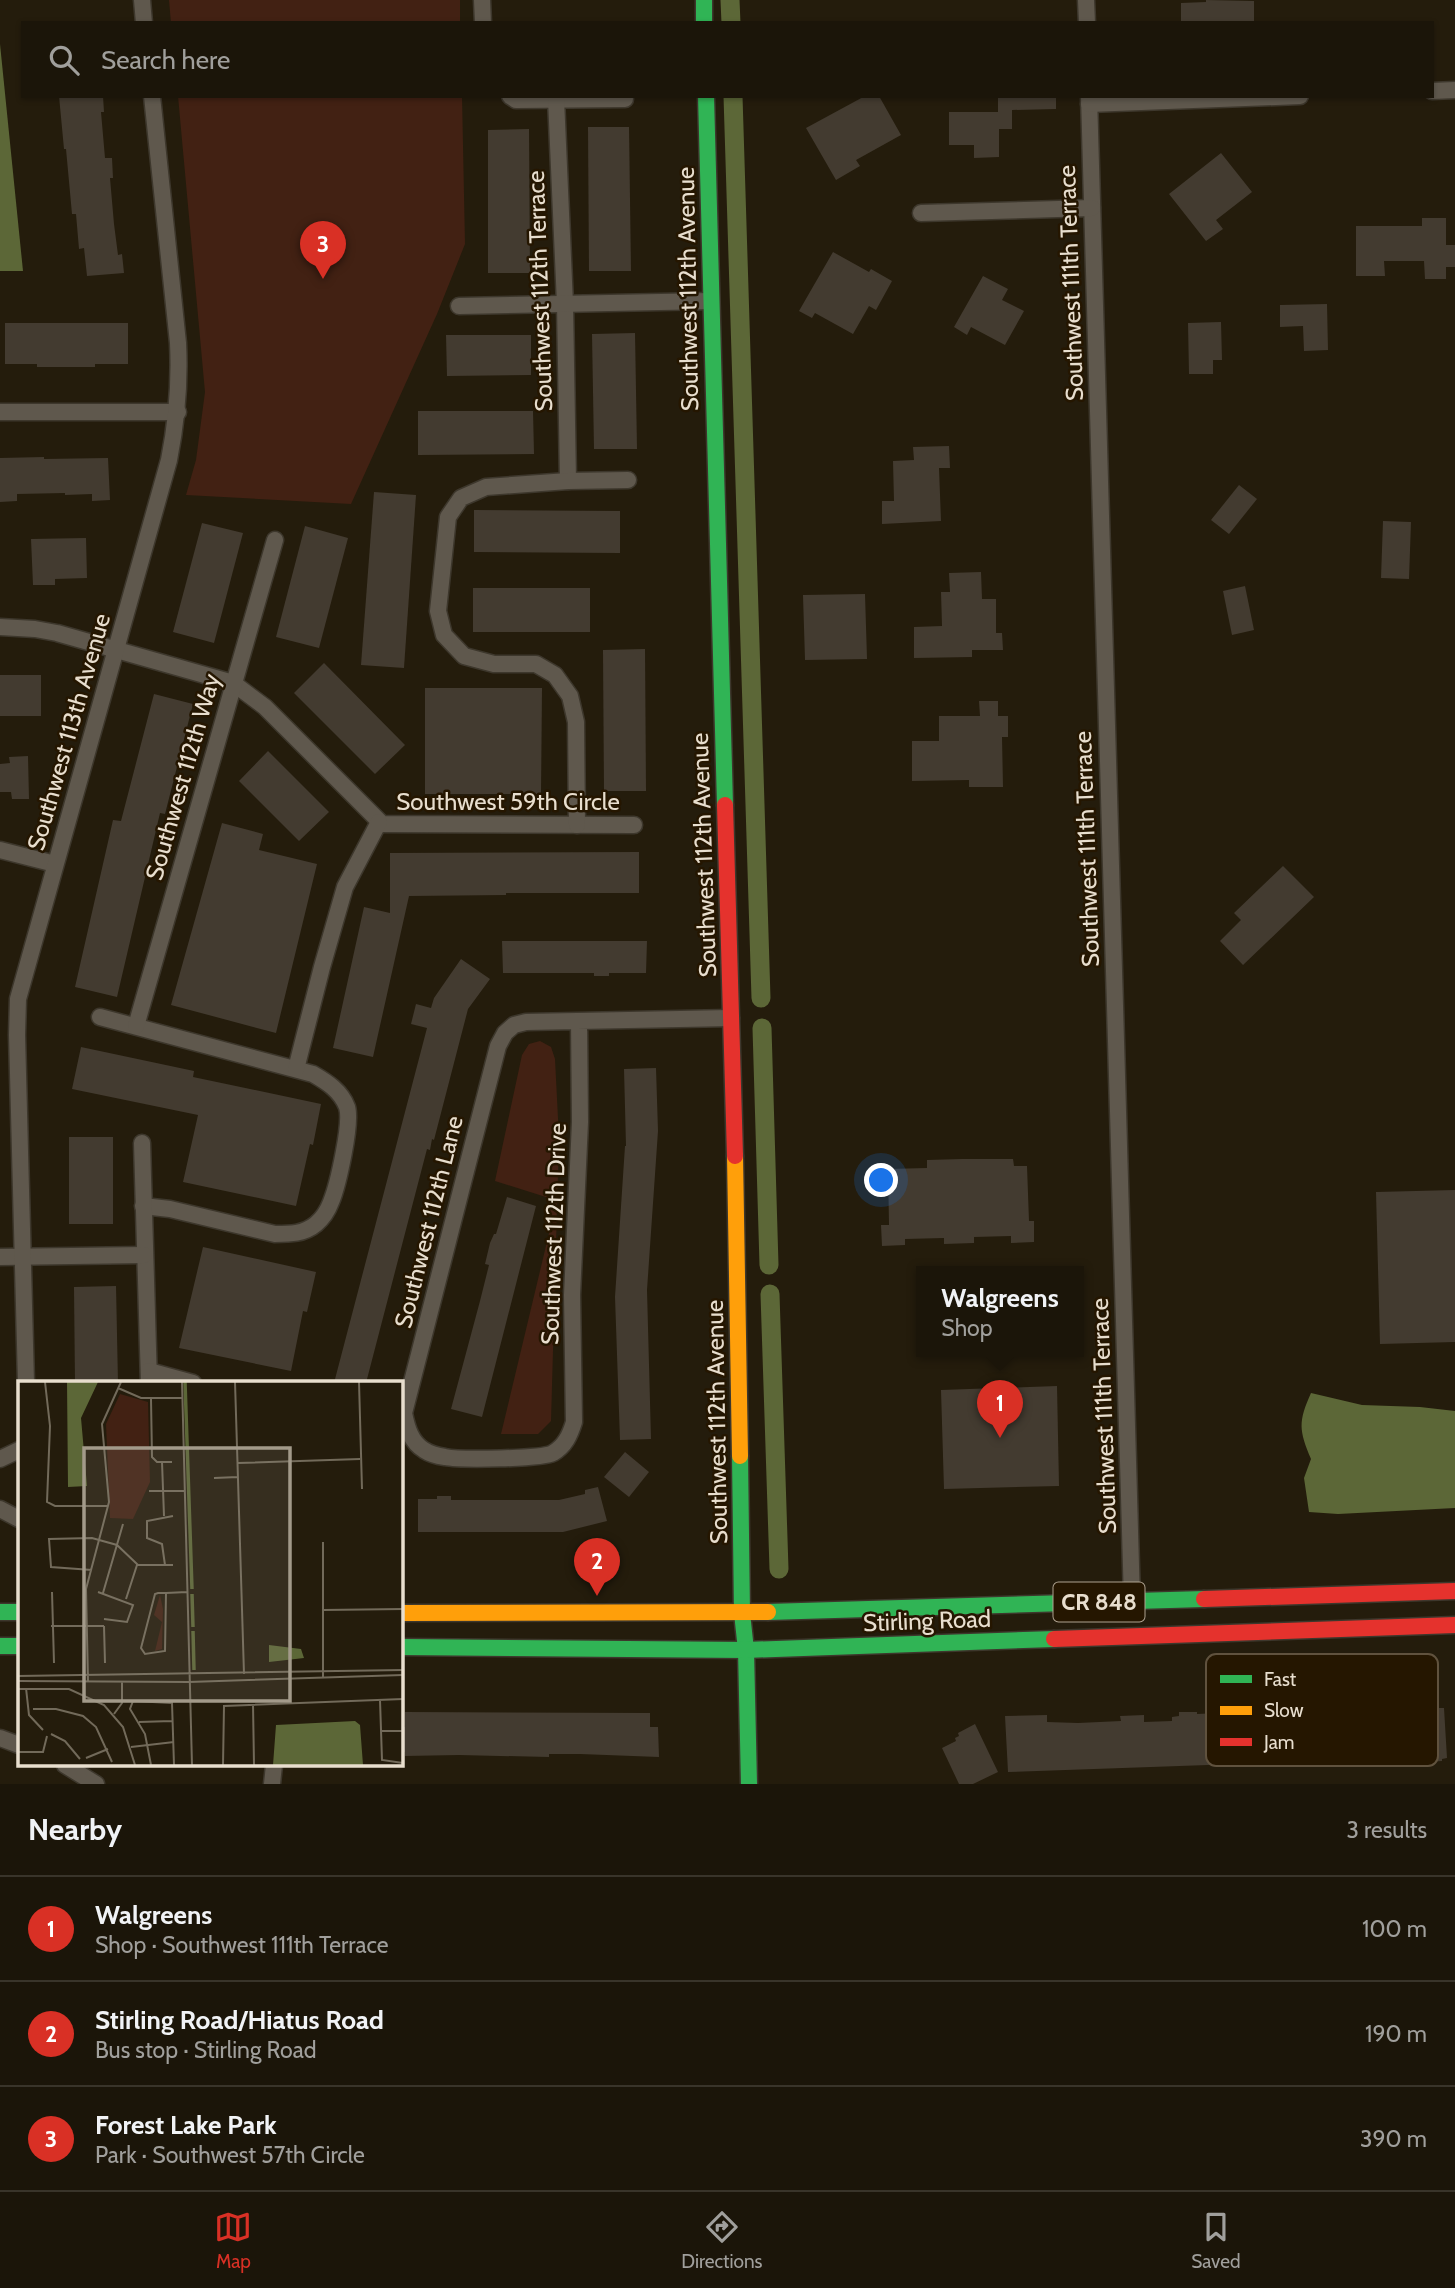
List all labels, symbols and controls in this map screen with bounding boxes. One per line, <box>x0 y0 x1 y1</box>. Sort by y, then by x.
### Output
search box <box>21 21 1434 98</box>
icon: search <box>45 41 83 79</box>
text: Search here <box>101 44 230 76</box>
street label: Southwest 111th Terrace <box>1052 164 1089 402</box>
street label: Southwest 112th Avenue <box>671 167 704 412</box>
street label: Southwest 112th Terrace <box>521 170 558 412</box>
pin: 3 <box>300 221 346 279</box>
street label: Southwest 113th Avenue <box>21 610 116 854</box>
street label: Southwest 112th Way <box>139 670 226 883</box>
street label: Southwest 111th Terrace <box>1068 730 1105 968</box>
street label: Southwest 112th Avenue <box>685 732 722 978</box>
street label: Southwest 59th Circle <box>396 787 620 816</box>
street label: Southwest 112th Lane <box>388 1113 469 1331</box>
street label: Southwest 112th Drive <box>535 1122 572 1346</box>
your location <box>864 1163 898 1197</box>
popup <box>916 1266 1084 1357</box>
text: Walgreens <box>941 1282 1059 1314</box>
street label: Southwest 111th Terrace <box>1085 1297 1122 1535</box>
street label: Southwest 112th Avenue <box>700 1300 733 1545</box>
text: Shop <box>941 1314 993 1342</box>
pin: 1 <box>977 1380 1023 1438</box>
inset map <box>18 1381 402 1766</box>
pin: 2 <box>574 1538 620 1596</box>
road number: CR 848 <box>1054 1582 1144 1622</box>
street label: Stirling Road <box>863 1604 991 1637</box>
legend <box>1206 1654 1438 1766</box>
text: Fast <box>1264 1668 1297 1691</box>
text: Slow <box>1264 1699 1304 1722</box>
text: Jam <box>1263 1731 1294 1754</box>
text: Nearby <box>28 1811 122 1848</box>
text: 3 results <box>1346 1816 1427 1844</box>
text: Walgreens <box>95 1899 212 1931</box>
text: 1 <box>47 1915 55 1943</box>
text: 100 m <box>1362 1915 1427 1943</box>
text: Shop · Southwest 111th Terrace <box>95 1931 389 1959</box>
text: Stirling Road/Hiatus Road <box>95 2004 384 2036</box>
text: 2 <box>45 2020 57 2048</box>
text: 190 m <box>1365 2020 1427 2048</box>
text: Bus stop · Stirling Road <box>95 2036 317 2064</box>
text: Forest Lake Park <box>95 2109 277 2141</box>
text: 3 <box>45 2125 57 2153</box>
text: 390 m <box>1360 2125 1427 2153</box>
text: Park · Southwest 57th Circle <box>95 2141 365 2169</box>
tab: Map <box>214 2208 252 2273</box>
tab: Directions <box>681 2208 762 2273</box>
tab: Saved <box>1191 2208 1241 2273</box>

